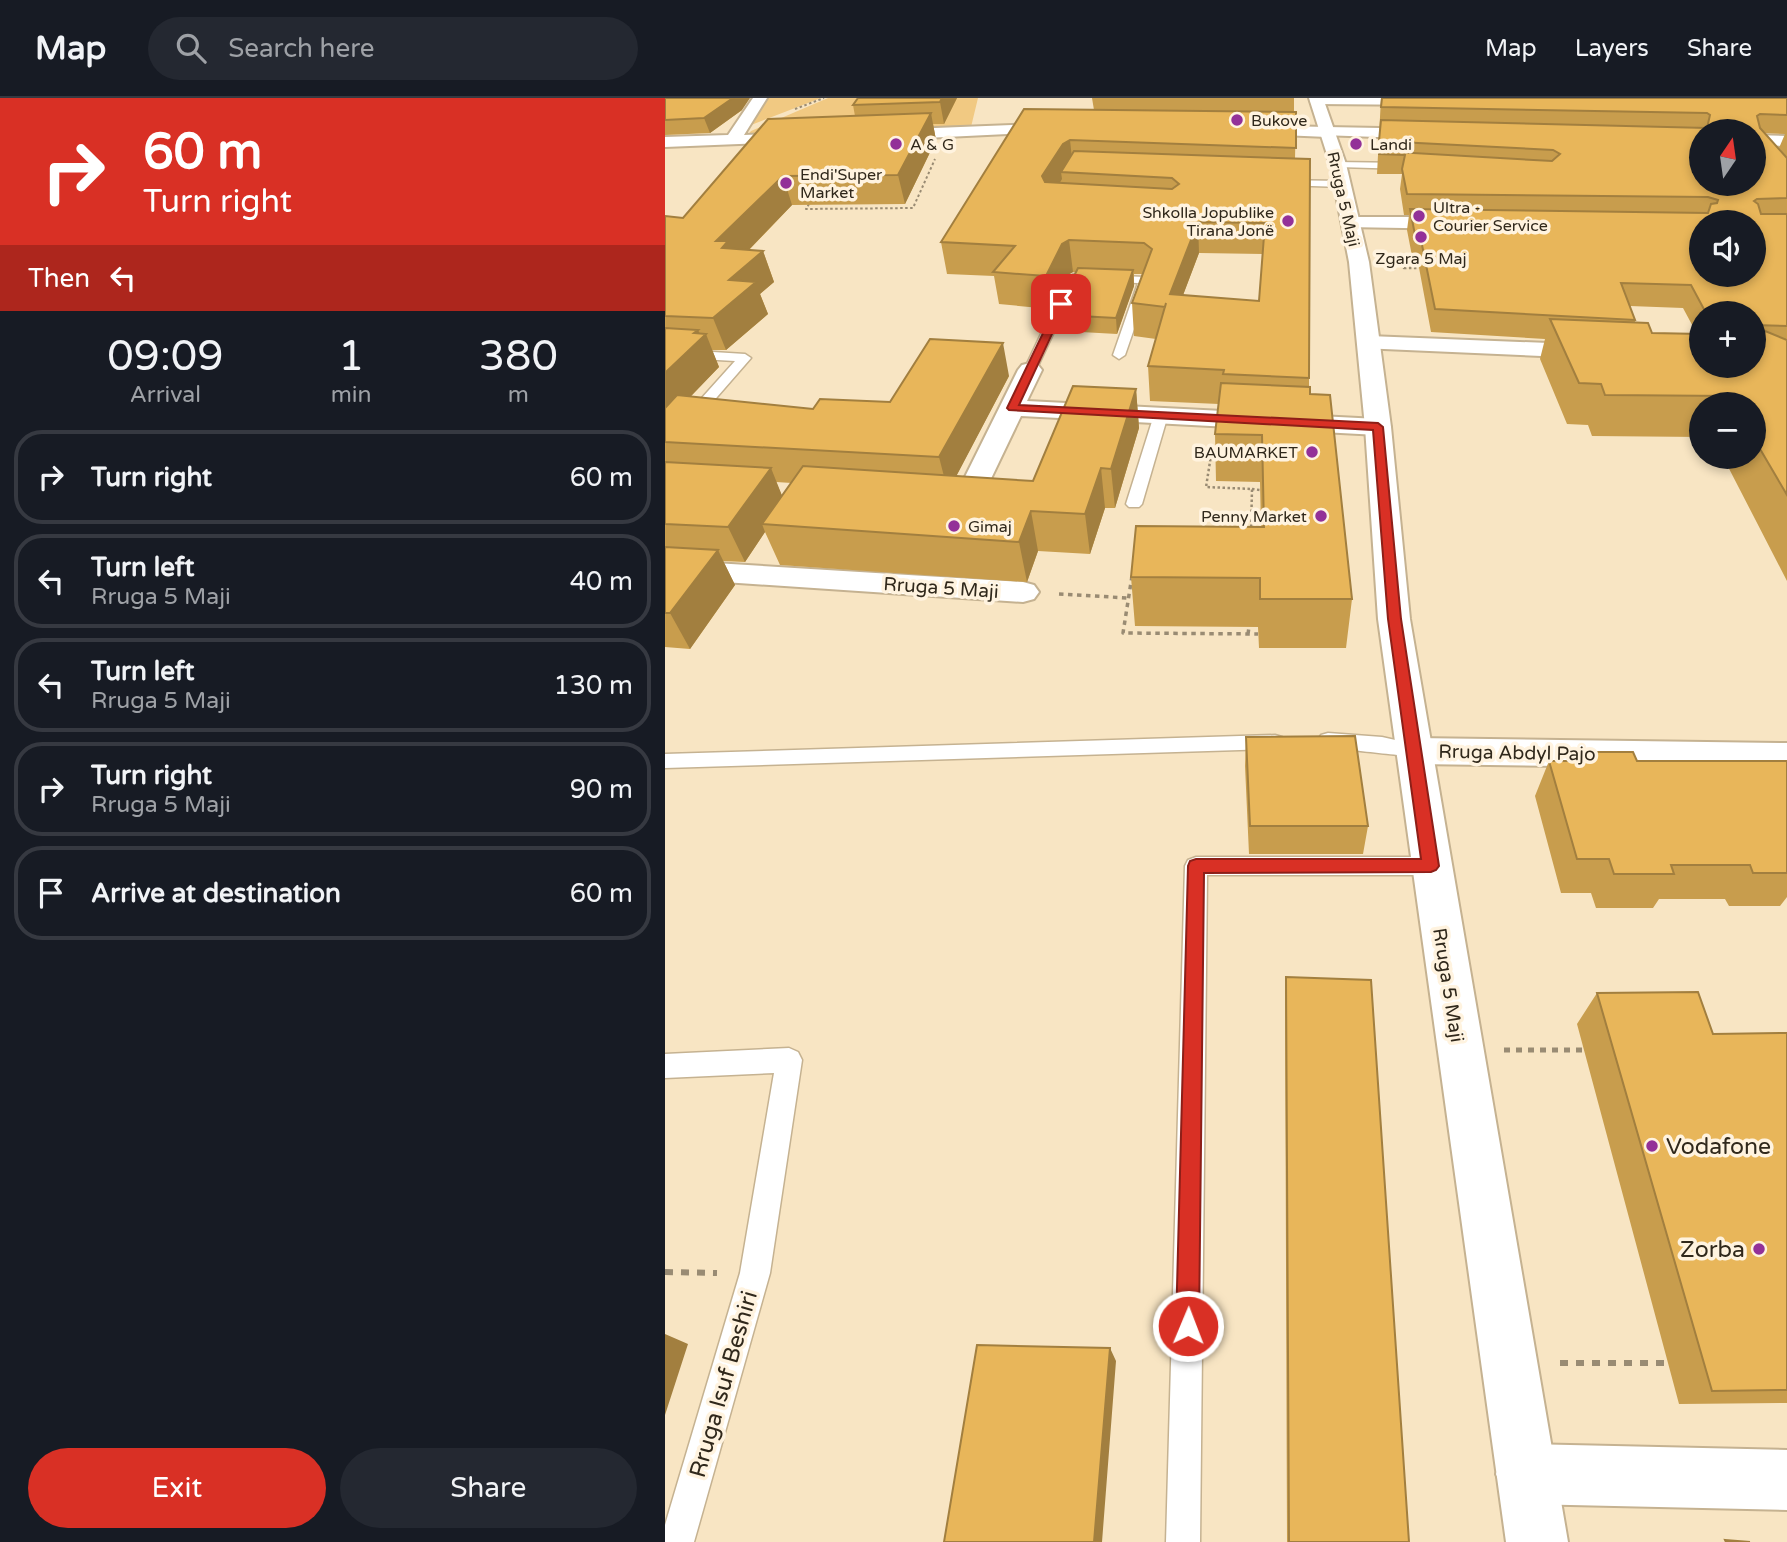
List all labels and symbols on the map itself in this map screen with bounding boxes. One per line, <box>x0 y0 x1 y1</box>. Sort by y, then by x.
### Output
place label: Bukove <box>1251 111 1307 131</box>
marker: Bukove <box>1229 112 1245 128</box>
north arrow <box>1689 119 1766 196</box>
place label: A & G <box>910 135 954 155</box>
place label: Landi <box>1370 135 1412 155</box>
marker: A & G <box>888 136 904 152</box>
marker: Landi <box>1348 136 1364 152</box>
street label: Rruga 5 Maji <box>1322 150 1364 249</box>
place label: Endi'Super Market <box>800 165 883 203</box>
marker: Endi'Super Market <box>778 175 794 191</box>
place label: Ultra - Courier Service <box>1433 198 1548 236</box>
place label: Shkolla Jopublike Tirana Jonë <box>1142 203 1274 241</box>
marker: Ultra - Courier Service <box>1411 208 1427 224</box>
marker: Shkolla Jopublike Tirana Jonë <box>1280 213 1296 229</box>
marker: Zgara 5 Maj <box>1413 229 1429 245</box>
place label: Zgara 5 Maj <box>1375 249 1467 269</box>
pin <box>1031 274 1091 334</box>
place label: BAUMARKET <box>1194 443 1298 463</box>
marker: BAUMARKET <box>1304 444 1320 460</box>
place label: Penny Market <box>1201 507 1307 527</box>
marker: Penny Market <box>1313 508 1329 524</box>
place label: Gimaj <box>968 517 1012 537</box>
marker: Gimaj <box>946 518 962 534</box>
street label: Rruga 5 Maji <box>883 573 999 603</box>
street label: Rruga Abdyl Pajo <box>1438 741 1596 765</box>
street label: Rruga 5 Maji <box>1428 926 1468 1044</box>
place label: Vodafone <box>1666 1133 1771 1161</box>
marker: Vodafone <box>1644 1138 1660 1154</box>
place label: Zorba <box>1680 1236 1745 1264</box>
marker: Zorba <box>1751 1241 1767 1257</box>
street label: Rruga Isuf Beshiri <box>684 1288 764 1481</box>
position arrow <box>1151 1289 1225 1363</box>

